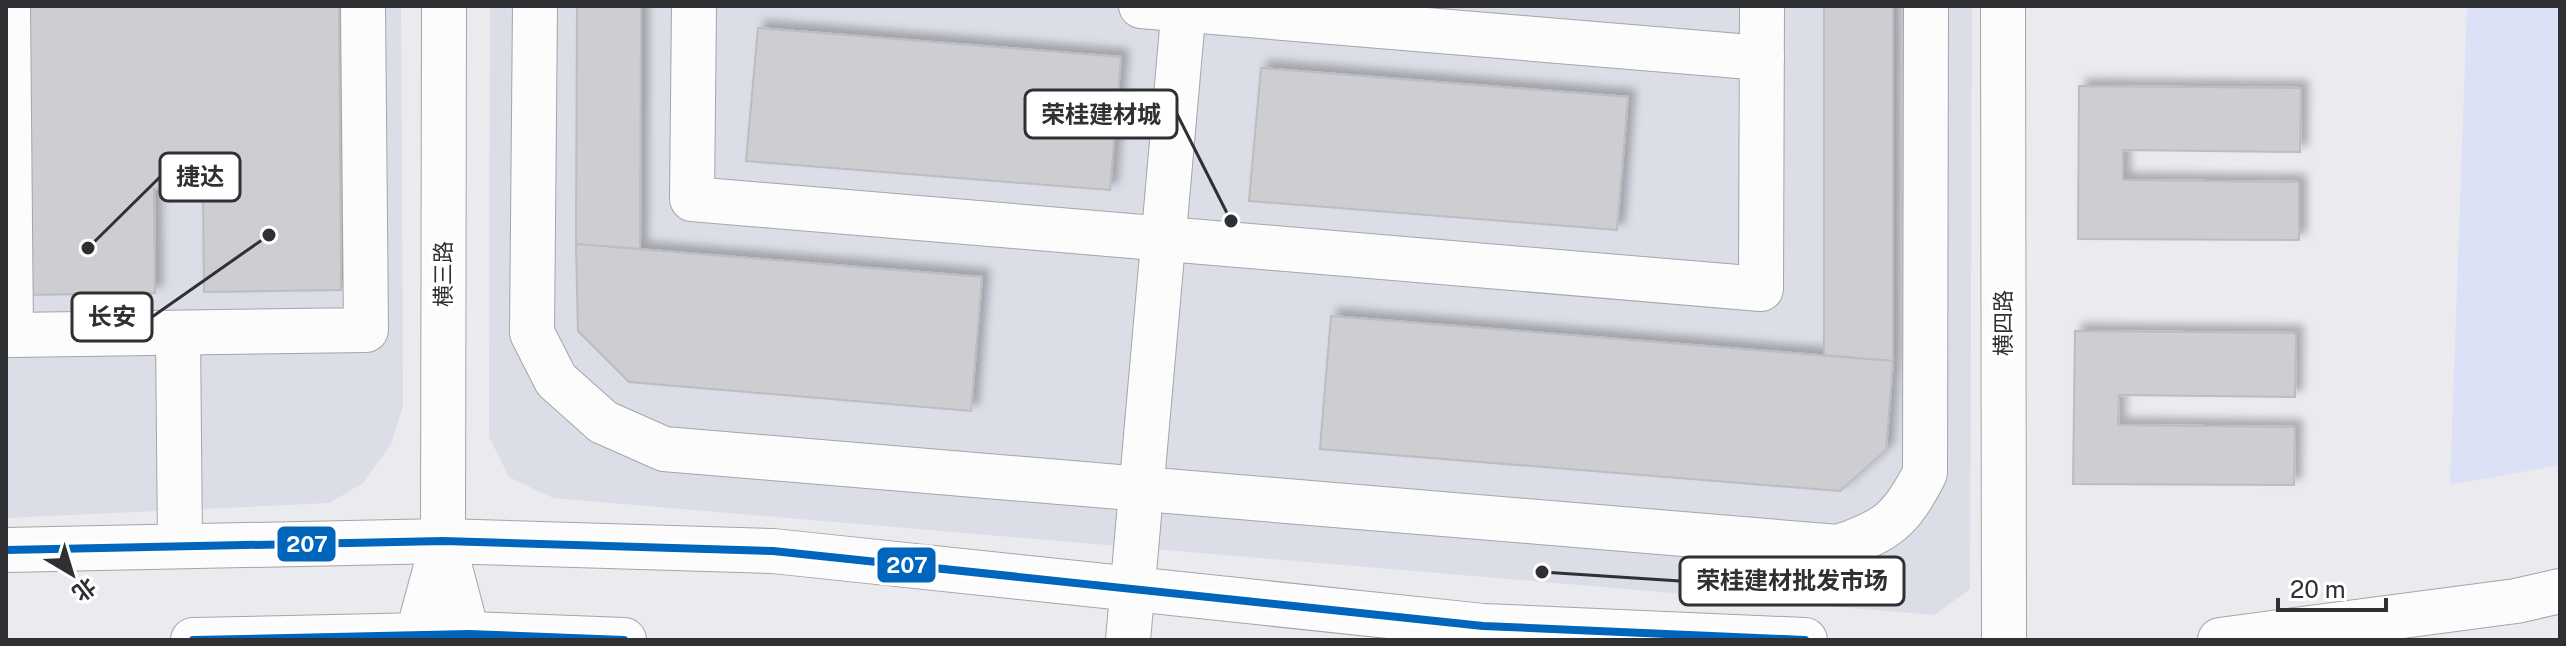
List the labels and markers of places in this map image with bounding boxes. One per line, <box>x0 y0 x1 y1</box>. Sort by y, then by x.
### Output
callout: 荣桂建材城 <box>1025 90 1177 138</box>
callout: 捷达 <box>160 153 240 201</box>
callout: 长安 <box>72 293 152 341</box>
callout: 荣桂建材批发市场 <box>1680 557 1904 605</box>

